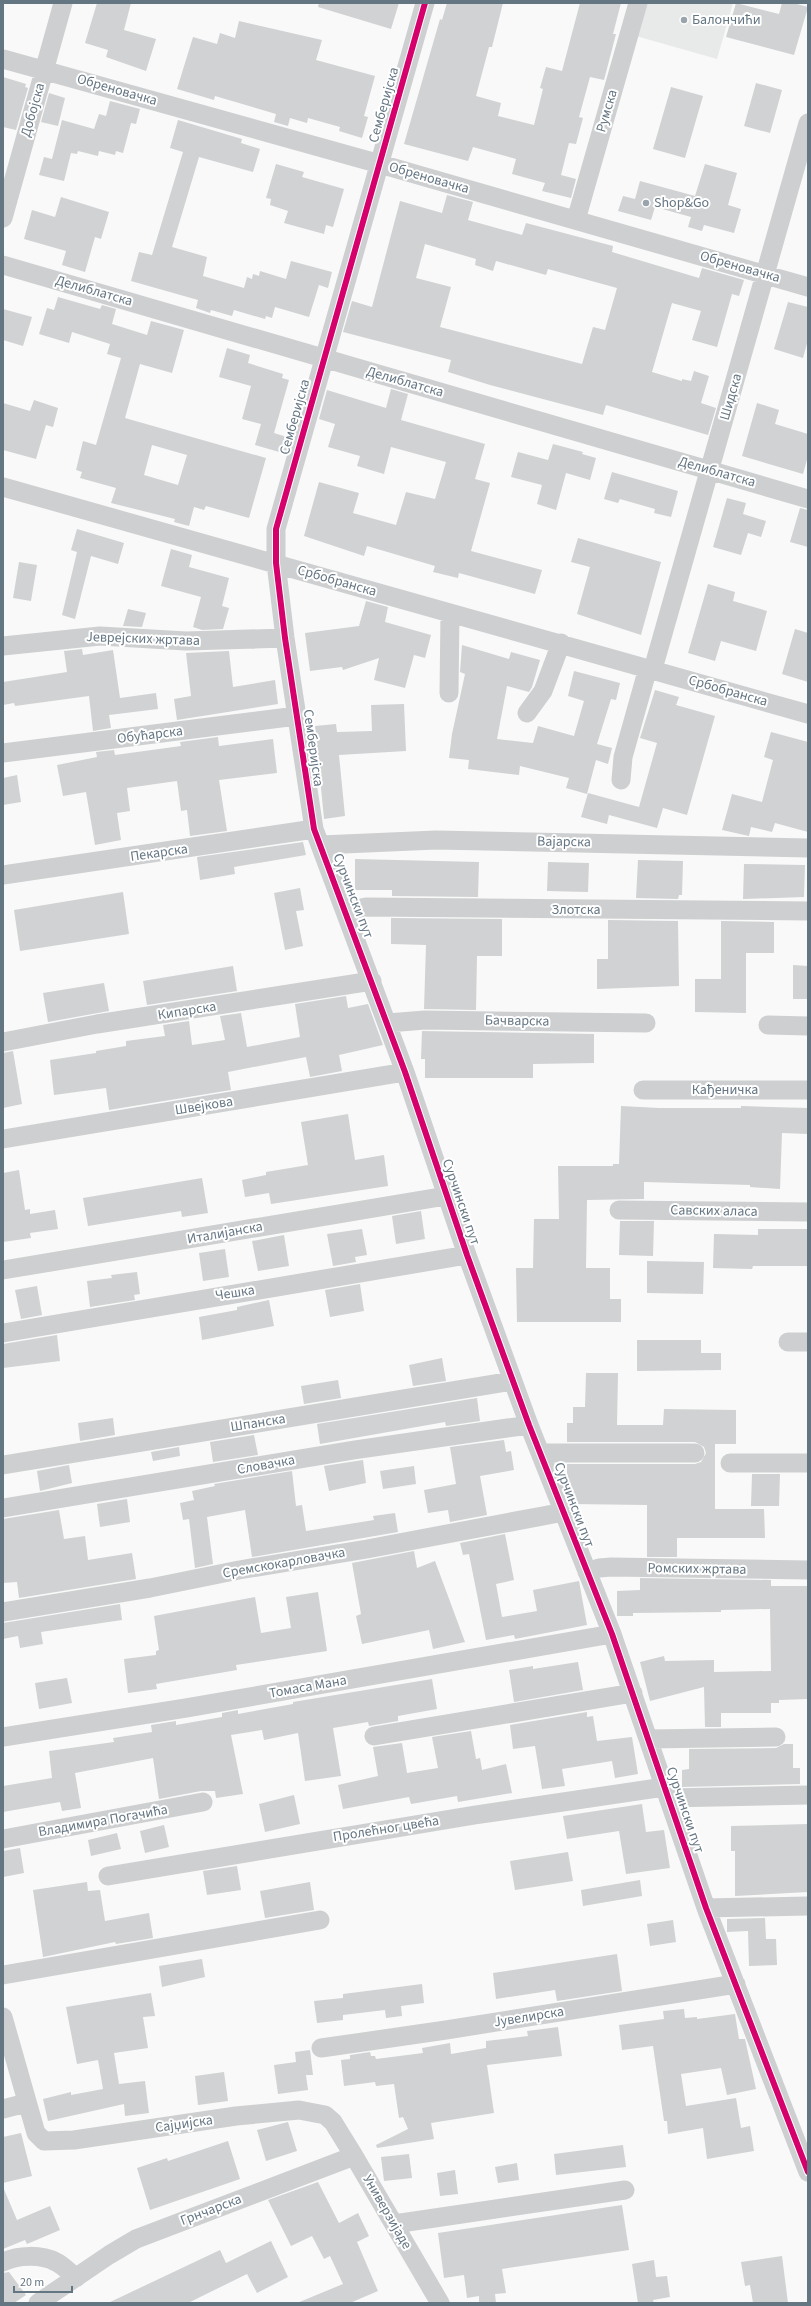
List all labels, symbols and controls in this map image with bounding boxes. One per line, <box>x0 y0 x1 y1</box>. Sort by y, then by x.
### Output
place label: Балончићи <box>692 10 761 30</box>
marker: Балончићи <box>679 15 689 25</box>
street label: Семберијска <box>364 65 404 145</box>
street label: Обреновачка <box>75 69 159 111</box>
street label: Добојска <box>16 81 50 139</box>
street label: Румска <box>591 87 623 135</box>
street label: Обреновачка <box>387 157 471 199</box>
place label: Shop&Go <box>654 193 709 213</box>
marker: Shop&Go <box>641 198 651 208</box>
street label: Обреновачка <box>698 246 782 288</box>
street label: Делиблатска <box>53 270 135 312</box>
street label: Делиблатска <box>364 361 446 403</box>
street label: Шидска <box>715 371 747 423</box>
street label: Семберијска <box>275 377 315 457</box>
street label: Делиблатска <box>676 451 758 493</box>
street label: Србобранска <box>295 560 379 602</box>
street label: Јеврејских жртава <box>86 627 200 651</box>
street label: Србобранска <box>686 670 770 712</box>
street label: Семберијска <box>298 708 328 788</box>
street label: Обућарска <box>116 721 184 749</box>
street label: Вајарска <box>537 832 591 852</box>
street label: Пекарска <box>129 839 189 867</box>
street label: Сурчински пут <box>328 850 379 942</box>
street label: Злотска <box>552 900 600 920</box>
street label: Кипарска <box>156 997 218 1025</box>
street label: Бачварска <box>485 1010 549 1032</box>
street label: Кађеничка <box>692 1080 758 1100</box>
street label: Швејкова <box>174 1092 234 1120</box>
street label: Сурчински пут <box>437 1156 485 1248</box>
street label: Савских аласа <box>670 1200 758 1222</box>
street label: Италијанска <box>186 1217 264 1249</box>
street label: Чешка <box>214 1280 256 1306</box>
street label: Шпанска <box>229 1409 287 1437</box>
street label: Словачка <box>236 1450 296 1480</box>
street label: Сурчински пут <box>549 1459 600 1551</box>
street label: Сремскокарловачка <box>221 1542 347 1584</box>
street label: Ромских жртава <box>647 1558 747 1580</box>
street label: Томаса Мана <box>268 1670 348 1704</box>
street label: Сурчински пут <box>661 1764 709 1856</box>
street label: Владимира Погачића <box>37 1800 169 1842</box>
street label: Пролећног цвећа <box>332 1811 440 1847</box>
street label: Јувелирска <box>493 2002 565 2032</box>
street label: Сајџијска <box>154 2110 214 2138</box>
street label: Универзијаде <box>357 2171 417 2253</box>
street label: Грнчарска <box>178 2189 244 2231</box>
scale bar <box>14 2268 72 2294</box>
text: 20 m <box>20 2274 44 2291</box>

